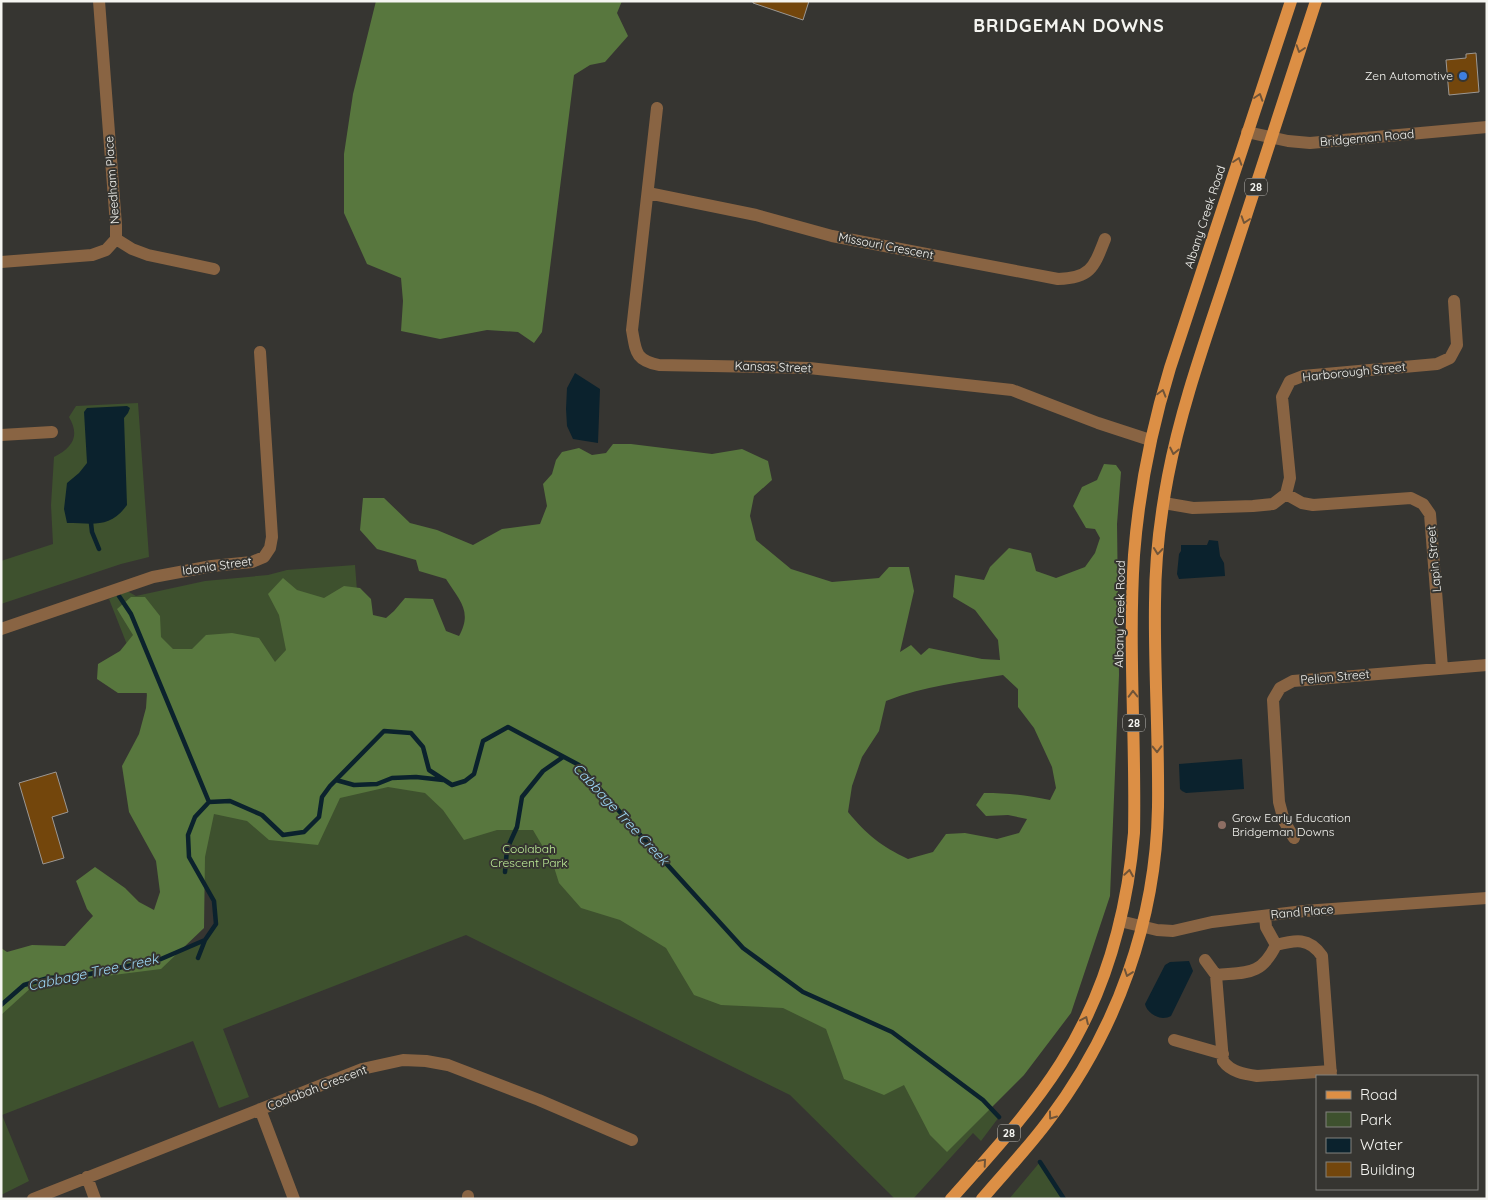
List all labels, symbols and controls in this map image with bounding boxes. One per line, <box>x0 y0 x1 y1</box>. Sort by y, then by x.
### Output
district label: BRIDGEMAN DOWNS <box>973 14 1165 37</box>
one-way arrow <box>1296 44 1306 53</box>
place label: Zen Automotive <box>1365 68 1453 83</box>
marker: Zen Automotive <box>1457 70 1469 82</box>
one-way arrow <box>1253 94 1263 102</box>
street label: Bridgeman Road <box>1319 126 1415 149</box>
street label: Needham Place <box>101 135 122 224</box>
one-way arrow <box>1232 157 1242 165</box>
street label: Albany Creek Road <box>1181 164 1228 270</box>
road number: 28 <box>1245 178 1267 196</box>
one-way arrow <box>1241 216 1251 224</box>
street label: Missouri Crescent <box>837 229 935 262</box>
street label: Kansas Street <box>734 358 812 375</box>
street label: Harborough Street <box>1302 359 1406 384</box>
one-way arrow <box>1157 390 1167 398</box>
one-way arrow <box>1169 447 1180 456</box>
street label: Lapin Street <box>1423 525 1444 593</box>
one-way arrow <box>1153 548 1164 556</box>
street label: Idonia Street <box>181 553 253 578</box>
street label: Albany Creek Road <box>1111 560 1128 668</box>
street label: Pelion Street <box>1300 666 1370 687</box>
one-way arrow <box>1128 689 1138 697</box>
road number: 28 <box>1123 714 1145 731</box>
one-way arrow <box>1152 746 1162 753</box>
water label: Cabbage Tree Creek <box>569 759 674 870</box>
place label: Grow Early Education Bridgeman Downs <box>1232 810 1351 839</box>
marker: Grow Early Education Bridgeman Downs <box>1216 819 1228 831</box>
park label: Coolabah Crescent Park <box>490 841 568 870</box>
one-way arrow <box>1124 869 1134 878</box>
street label: Rand Place <box>1270 901 1334 922</box>
water label: Cabbage Tree Creek <box>26 949 161 995</box>
one-way arrow <box>1124 968 1134 977</box>
one-way arrow <box>1078 1016 1089 1025</box>
street label: Coolabah Crescent <box>265 1062 369 1113</box>
legend <box>1316 1075 1478 1190</box>
text: Road <box>1360 1085 1397 1104</box>
one-way arrow <box>1049 1110 1058 1120</box>
text: Park <box>1360 1110 1392 1129</box>
road number: 28 <box>998 1124 1020 1142</box>
text: Water <box>1360 1135 1403 1154</box>
one-way arrow <box>978 1159 986 1168</box>
text: Building <box>1360 1160 1415 1179</box>

